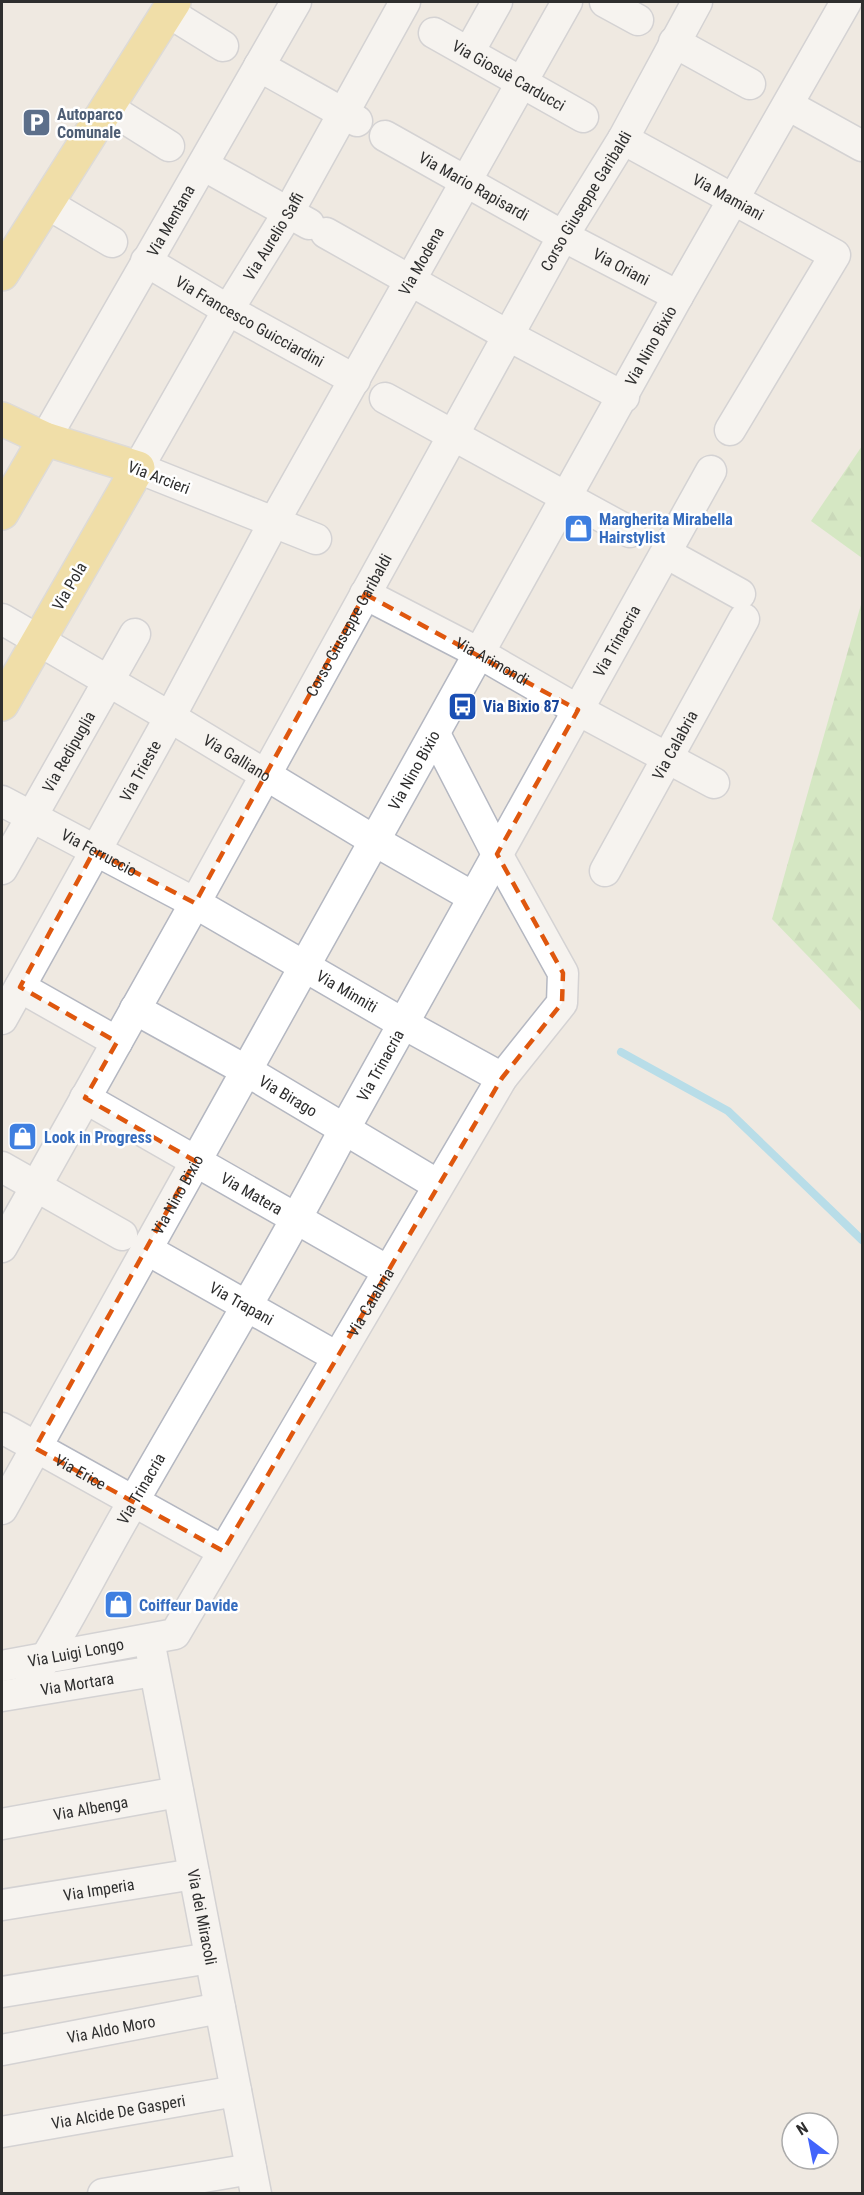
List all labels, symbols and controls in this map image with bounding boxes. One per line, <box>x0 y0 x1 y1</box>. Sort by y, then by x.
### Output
street label: Via Giosuè Carducci <box>449 36 569 115</box>
place label: Autoparco Comunale <box>57 105 123 142</box>
parking icon: Autoparco Comunale <box>20 107 52 139</box>
street label: Corso Giuseppe Garibaldi <box>537 128 635 274</box>
street label: Via Mario Rapisardi <box>415 148 532 225</box>
street label: Via Mamiani <box>689 170 767 224</box>
street label: Via Mentana <box>143 182 199 260</box>
street label: Via Aurelio Saffi <box>240 189 308 284</box>
street label: Via Modena <box>395 224 448 299</box>
street label: Via Oriani <box>590 244 653 289</box>
street label: Via Francesco Guicciardini <box>172 272 327 371</box>
street label: Via Nino Bixio <box>621 303 681 389</box>
street label: Via Arcieri <box>125 457 193 498</box>
place label: Margherita Mirabella Hairstylist <box>599 510 733 547</box>
shop icon: Margherita Mirabella Hairstylist <box>562 512 594 544</box>
street label: Corso Giuseppe Garibaldi <box>302 551 396 700</box>
street label: Via Pola <box>48 559 91 614</box>
street label: Via Trinacria <box>589 602 644 680</box>
street label: Via Arimondi <box>452 634 532 690</box>
bus stop icon: Via Bixio 87 <box>446 690 478 722</box>
place label: Via Bixio 87 <box>483 697 560 716</box>
street label: Via Calabria <box>648 707 702 783</box>
street label: Via Redipuglia <box>38 708 99 796</box>
street label: Via Nino Bixio <box>385 727 444 813</box>
street label: Via Galliano <box>200 730 274 786</box>
street label: Via Trieste <box>116 737 165 805</box>
street label: Via Ferruccio <box>58 825 140 881</box>
street label: Via Minniti <box>313 966 381 1017</box>
street label: Via Trinacria <box>353 1027 408 1105</box>
street label: Via Birago <box>255 1071 321 1121</box>
shop icon: Look in Progress <box>7 1121 39 1153</box>
place label: Look in Progress <box>44 1128 152 1147</box>
street label: Via Nino Bixio <box>148 1152 207 1238</box>
street label: Via Matera <box>217 1168 286 1219</box>
street label: Via Calabria <box>343 1265 398 1340</box>
street label: Via Trapani <box>206 1278 277 1329</box>
street label: Via Erice <box>52 1450 109 1494</box>
street label: Via Trinacria <box>113 1450 169 1528</box>
shop icon: Coiffeur Davide <box>102 1589 134 1621</box>
place label: Coiffeur Davide <box>139 1596 239 1615</box>
street label: Via Luigi Longo <box>26 1635 125 1671</box>
street label: Via Mortara <box>39 1669 115 1700</box>
street label: Via Albenga <box>52 1792 130 1825</box>
street label: Via dei Miracoli <box>183 1867 221 1967</box>
street label: Via Imperia <box>62 1875 136 1905</box>
street label: Via Aldo Moro <box>65 2012 157 2047</box>
street label: Via Alcide De Gasperi <box>50 2091 187 2133</box>
north arrow <box>780 2111 840 2171</box>
text: N <box>793 2118 812 2139</box>

